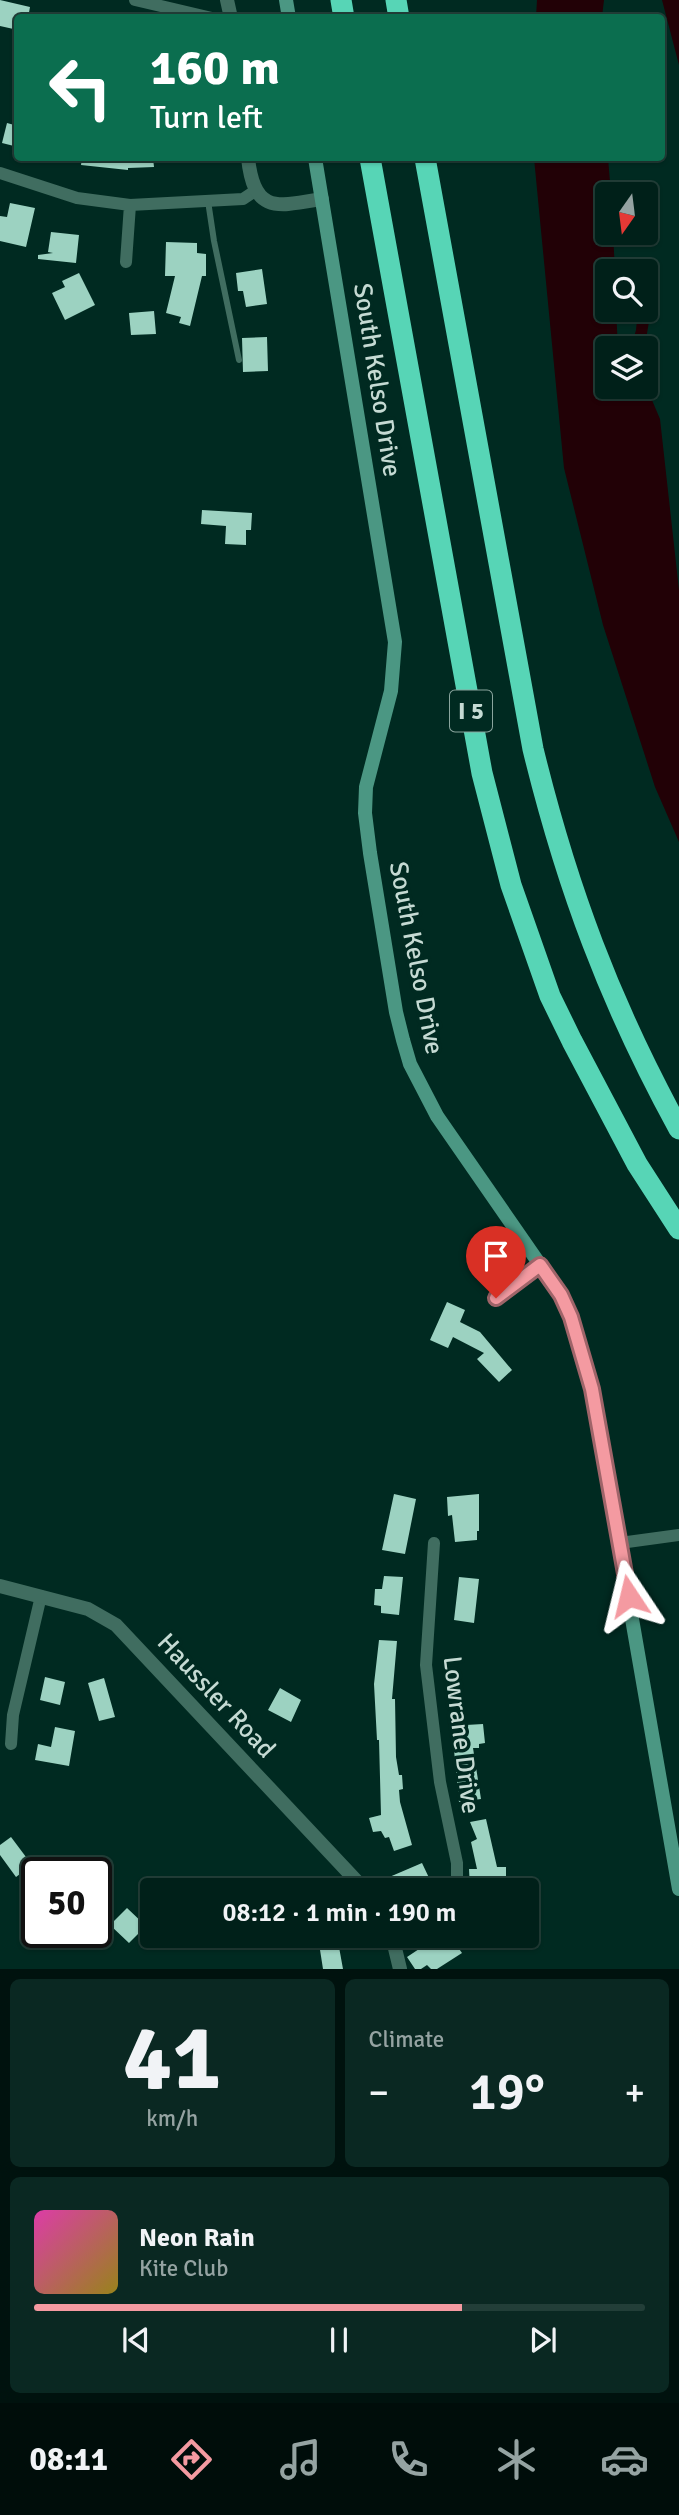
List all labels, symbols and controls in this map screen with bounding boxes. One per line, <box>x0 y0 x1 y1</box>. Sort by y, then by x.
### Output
text: 160 m <box>150 38 280 98</box>
icon: left <box>35 42 126 133</box>
text: Turn left <box>150 98 263 137</box>
north arrow <box>595 182 658 245</box>
map controls <box>595 182 658 399</box>
button: search <box>595 259 658 322</box>
street label: South Kelso Drive <box>346 281 408 479</box>
button: layers <box>595 336 658 399</box>
road number: I 5 <box>450 690 492 732</box>
street label: South Kelso Drive <box>382 859 450 1057</box>
pin <box>466 1226 526 1298</box>
icon: arrive <box>477 1237 515 1275</box>
position arrow <box>592 1559 666 1633</box>
street label: Haussler Road <box>150 1627 282 1765</box>
street label: Lowrane Drive <box>435 1654 487 1816</box>
speed limit sign: 50 <box>21 1857 112 1948</box>
text: 08:12 · 1 min · 190 m <box>223 1897 456 1929</box>
text: 41 <box>123 2002 221 2115</box>
text: Climate <box>369 2025 444 2054</box>
text: 19° <box>469 2060 545 2124</box>
text: − <box>369 2069 389 2116</box>
text: + <box>624 2069 645 2116</box>
text: km/h <box>146 2104 198 2133</box>
text: Neon Rain <box>139 2222 255 2254</box>
text: Kite Club <box>139 2254 228 2283</box>
icon: previous <box>117 2321 155 2359</box>
icon: pause <box>320 2321 358 2359</box>
icon: next <box>524 2321 562 2359</box>
icon: directions <box>167 2435 216 2484</box>
icon: music <box>276 2435 325 2484</box>
icon: phone <box>384 2435 433 2484</box>
icon: climate <box>492 2435 541 2484</box>
icon: car <box>600 2435 649 2484</box>
text: 08:11 <box>30 2440 108 2479</box>

